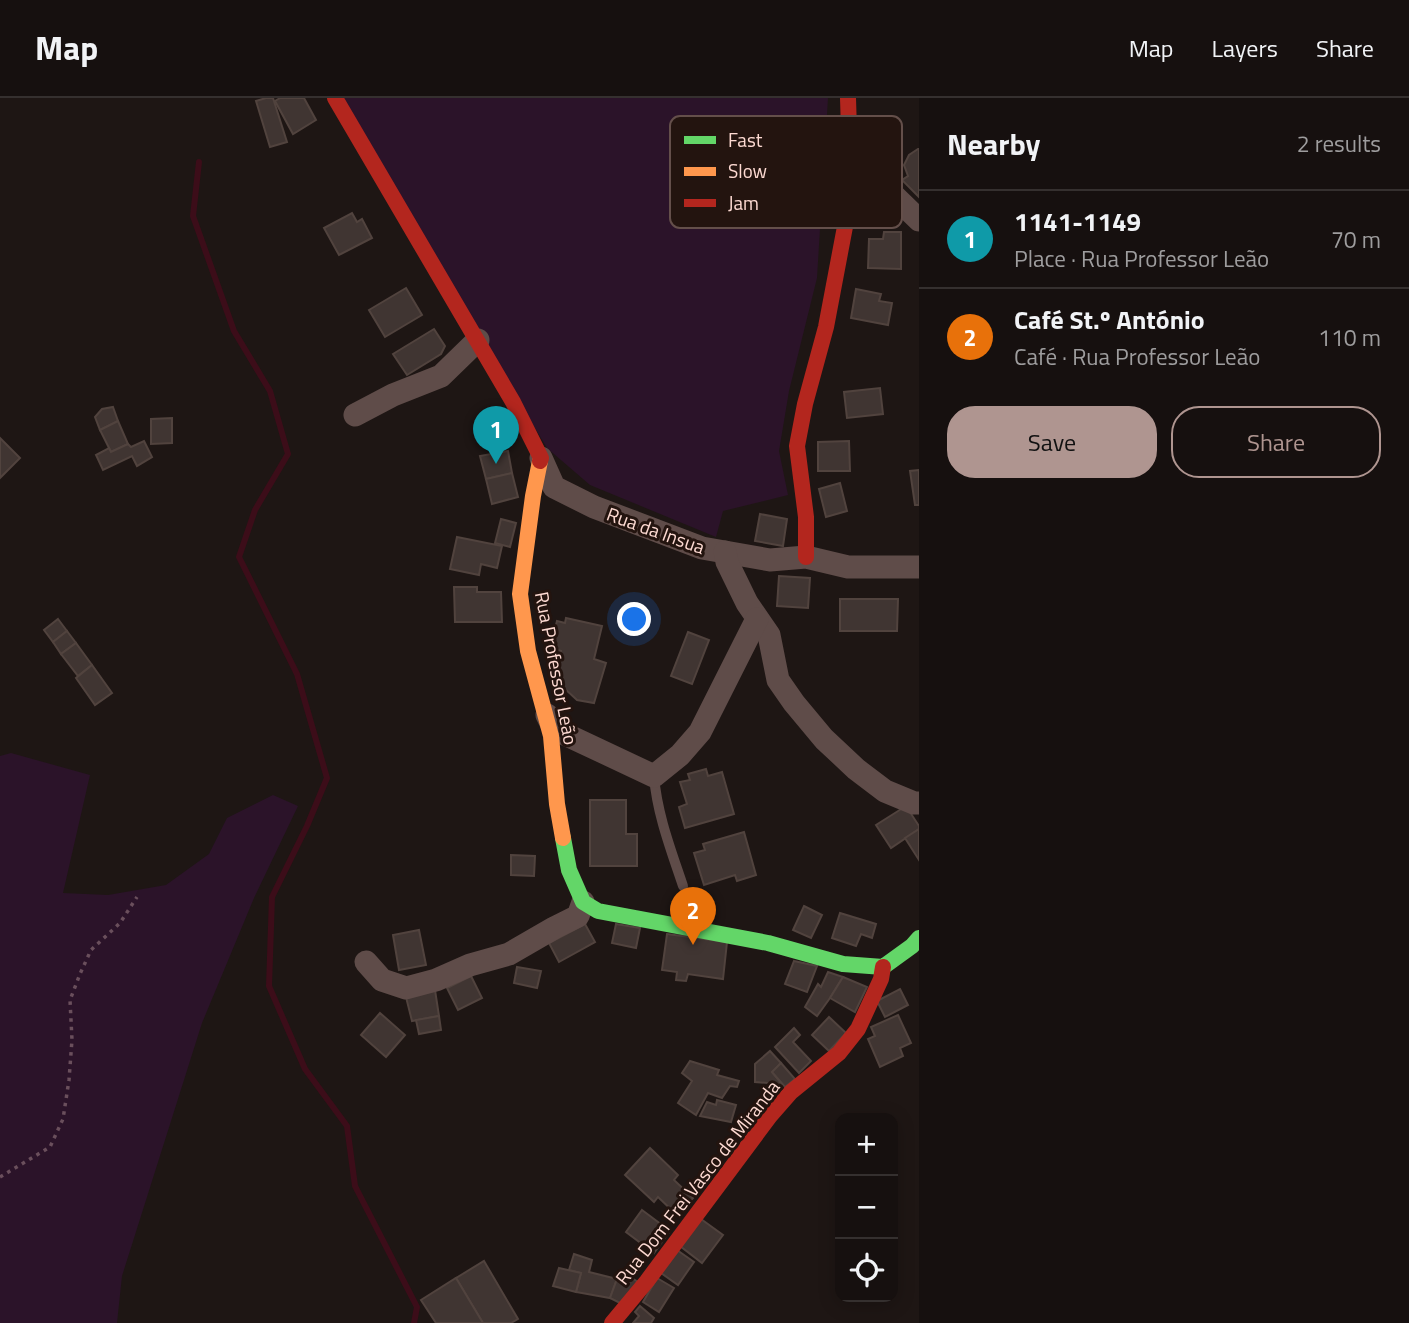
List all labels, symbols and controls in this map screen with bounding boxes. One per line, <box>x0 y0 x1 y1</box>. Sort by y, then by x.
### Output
text: Map <box>35 23 98 73</box>
text: Map <box>1129 30 1174 66</box>
text: Layers <box>1212 30 1278 66</box>
text: Share <box>1316 30 1374 66</box>
legend <box>670 116 902 228</box>
text: Nearby <box>947 121 1040 167</box>
text: Fast <box>728 125 763 154</box>
text: 2 results <box>1297 126 1381 161</box>
text: Slow <box>728 156 767 185</box>
text: Jam <box>728 188 759 217</box>
text: 1141-1149 <box>1014 202 1141 241</box>
text: 1 <box>964 222 976 257</box>
text: 70 m <box>1331 222 1381 257</box>
text: Place · Rua Professor Leão <box>1014 241 1269 276</box>
text: Café St.º António <box>1014 300 1205 339</box>
text: 2 <box>964 320 976 355</box>
text: 110 m <box>1318 320 1381 355</box>
text: Café · Rua Professor Leão <box>1014 339 1260 374</box>
pin: 1 <box>473 406 519 464</box>
button: Save <box>947 406 1157 478</box>
button: Share <box>1171 406 1381 478</box>
street label: Rua da Insua <box>603 499 710 561</box>
street label: Rua Professor Leão <box>528 589 586 747</box>
your location <box>617 602 651 636</box>
pin: 2 <box>670 887 716 945</box>
street label: Rua Dom Frei Vasco de Miranda <box>608 1073 787 1291</box>
map controls <box>835 1113 898 1302</box>
button: + <box>835 1113 898 1176</box>
button: − <box>835 1176 898 1239</box>
button: locate <box>835 1239 898 1302</box>

